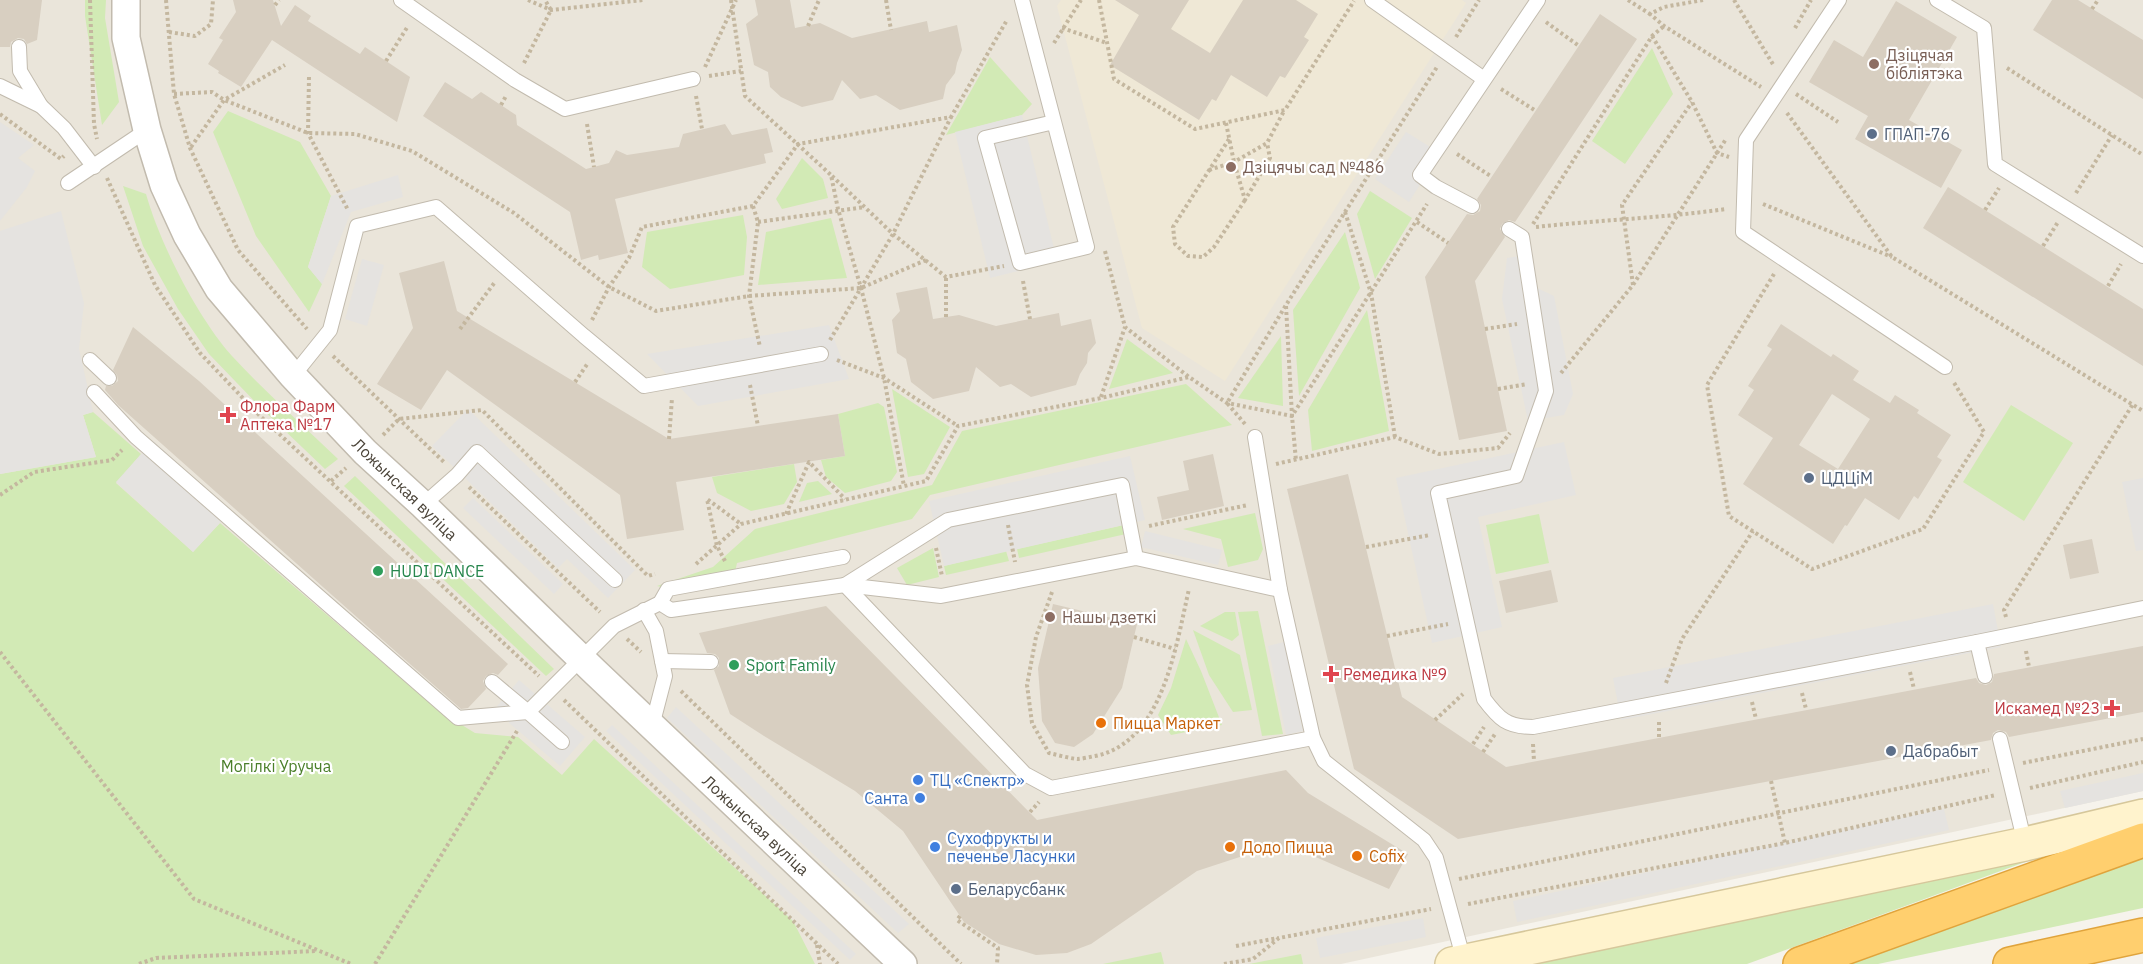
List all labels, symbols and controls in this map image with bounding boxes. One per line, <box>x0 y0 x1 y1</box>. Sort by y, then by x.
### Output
place label: Дзіцячая бібліятэка <box>1886 45 1963 83</box>
marker: Дзіцячая бібліятэка <box>1867 57 1881 71</box>
place label: ГПАП-76 <box>1884 124 1950 144</box>
marker: ГПАП-76 <box>1865 127 1879 141</box>
place label: Дзіцячы сад №486 <box>1243 157 1384 177</box>
marker: Дзіцячы сад №486 <box>1224 160 1238 174</box>
place label: Флора Фарм Аптека №17 <box>240 396 335 434</box>
marker: Флора Фарм Аптека №17 <box>221 408 235 422</box>
street label: Ложынская вуліца <box>348 434 462 545</box>
place label: ЦДЦіМ <box>1821 468 1873 488</box>
marker: ЦДЦіМ <box>1802 471 1816 485</box>
place label: HUDI DANCE <box>390 561 484 581</box>
marker: HUDI DANCE <box>371 564 385 578</box>
place label: Нашы дзеткі <box>1062 607 1156 627</box>
marker: Нашы дзеткі <box>1043 610 1057 624</box>
place label: Sport Family <box>746 655 836 675</box>
marker: Sport Family <box>727 658 741 672</box>
place label: Ремедика №9 <box>1343 664 1447 684</box>
marker: Ремедика №9 <box>1324 667 1338 681</box>
place label: Искамед №23 <box>1995 698 2100 718</box>
marker: Искамед №23 <box>2105 701 2119 715</box>
place label: Пицца Маркет <box>1113 713 1221 733</box>
marker: Пицца Маркет <box>1094 716 1108 730</box>
place label: Дабрабыт <box>1903 741 1979 761</box>
marker: Дабрабыт <box>1884 744 1898 758</box>
park label: Могілкі Уручча <box>221 756 332 776</box>
place label: ТЦ «Спектр» <box>930 770 1025 790</box>
street label: Ложынская вуліца <box>699 771 814 880</box>
marker: ТЦ «Спектр» <box>911 773 925 787</box>
place label: Санта <box>864 788 908 808</box>
marker: Санта <box>913 791 927 805</box>
place label: Сухофрукты и печенье Ласунки <box>947 828 1076 866</box>
place label: Додо Пицца <box>1242 837 1333 857</box>
marker: Сухофрукты и печенье Ласунки <box>928 840 942 854</box>
marker: Додо Пицца <box>1223 840 1237 854</box>
place label: Cofix <box>1369 846 1405 866</box>
marker: Cofix <box>1350 849 1364 863</box>
place label: Беларусбанк <box>968 879 1066 899</box>
marker: Беларусбанк <box>949 882 963 896</box>

